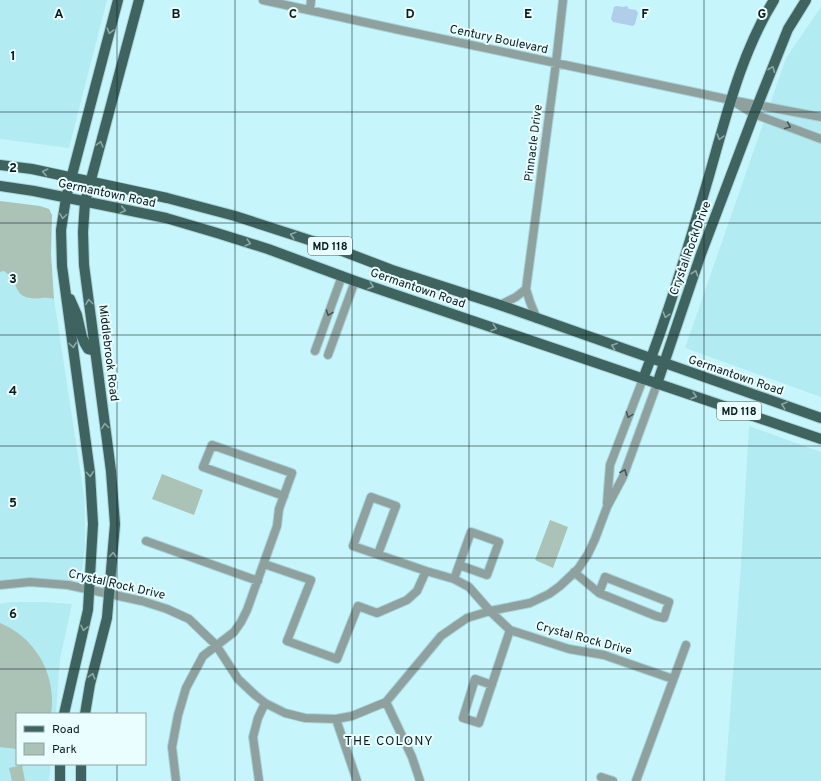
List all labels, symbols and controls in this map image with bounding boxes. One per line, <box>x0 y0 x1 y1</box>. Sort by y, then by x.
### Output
text: A <box>54 7 64 23</box>
text: B <box>172 7 181 23</box>
text: C <box>289 7 297 23</box>
text: D <box>405 7 415 23</box>
text: E <box>524 7 532 23</box>
text: F <box>641 7 649 23</box>
text: G <box>758 7 767 23</box>
street label: Century Boulevard <box>448 22 550 58</box>
one-way arrow <box>106 28 114 35</box>
text: 1 <box>10 49 16 65</box>
one-way arrow <box>768 65 776 72</box>
street label: Pinnacle Drive <box>521 104 547 183</box>
one-way arrow <box>784 121 791 129</box>
one-way arrow <box>716 134 725 141</box>
one-way arrow <box>95 141 104 148</box>
text: 2 <box>9 161 17 177</box>
one-way arrow <box>42 169 48 177</box>
street label: Germantown Road <box>56 176 157 212</box>
street label: Crystal Rock Drive <box>666 199 715 298</box>
one-way arrow <box>120 205 126 213</box>
one-way arrow <box>59 213 68 219</box>
one-way arrow <box>289 231 296 240</box>
road number: MD 118 <box>308 237 352 255</box>
one-way arrow <box>245 238 252 247</box>
street label: Germantown Road <box>368 265 467 313</box>
one-way arrow <box>690 270 698 277</box>
text: 3 <box>9 272 17 288</box>
one-way arrow <box>367 281 374 290</box>
one-way arrow <box>85 299 94 305</box>
street label: Middlebrook Road <box>94 304 122 402</box>
one-way arrow <box>325 309 333 316</box>
one-way arrow <box>662 311 670 318</box>
one-way arrow <box>490 323 497 332</box>
one-way arrow <box>68 342 77 348</box>
one-way arrow <box>611 342 618 350</box>
street label: Germantown Road <box>686 352 785 400</box>
text: 4 <box>9 384 17 400</box>
one-way arrow <box>690 392 697 400</box>
one-way arrow <box>781 401 788 410</box>
road number: MD 118 <box>717 402 761 420</box>
one-way arrow <box>626 412 634 419</box>
one-way arrow <box>101 423 110 429</box>
one-way arrow <box>620 469 628 476</box>
one-way arrow <box>85 471 94 477</box>
text: 5 <box>9 496 17 512</box>
one-way arrow <box>108 552 117 559</box>
street label: Crystal Rock Drive <box>67 566 167 604</box>
text: 6 <box>9 607 17 623</box>
street label: Crystal Rock Drive <box>534 618 634 660</box>
one-way arrow <box>80 625 88 632</box>
one-way arrow <box>87 672 96 679</box>
legend <box>16 713 146 765</box>
text: Road <box>52 722 80 738</box>
district label: THE COLONY <box>344 734 434 750</box>
text: Park <box>52 742 77 758</box>

